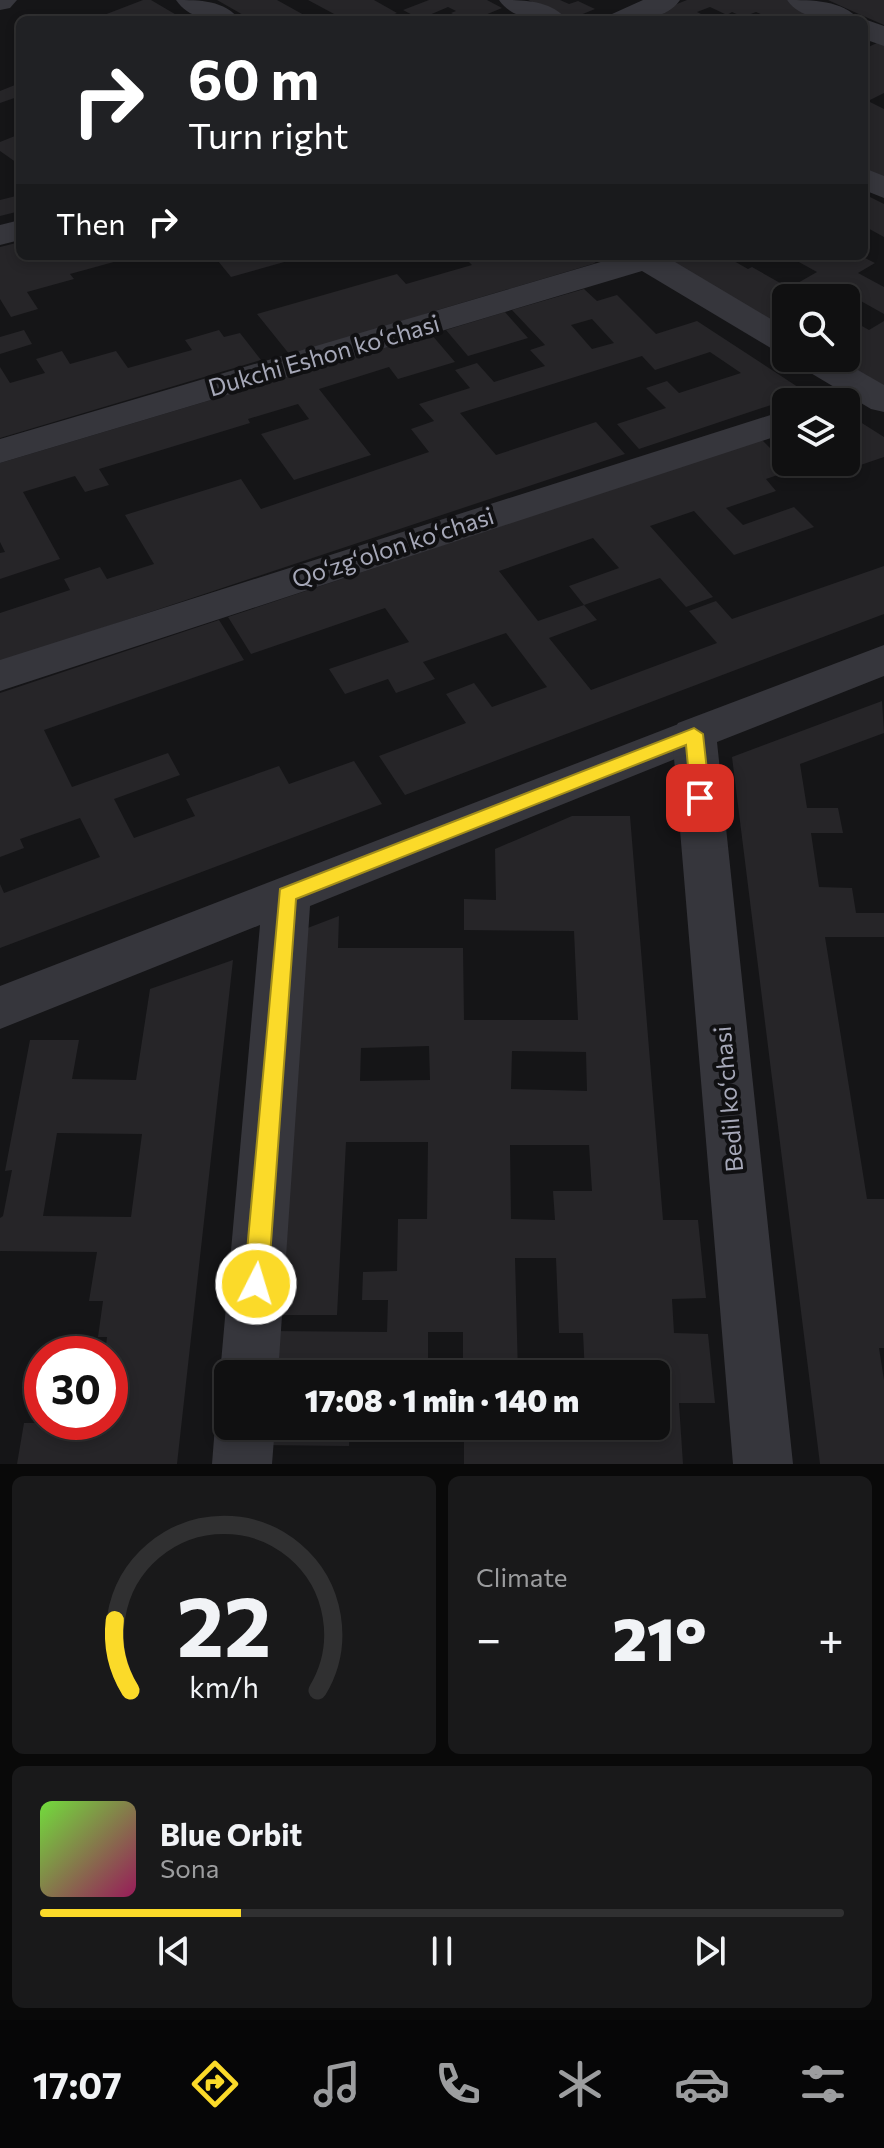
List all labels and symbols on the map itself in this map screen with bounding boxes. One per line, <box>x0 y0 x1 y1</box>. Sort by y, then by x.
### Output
street label: Dukchi Eshon koʻchasi <box>205 308 442 401</box>
street label: Qoʻzgʻolon koʻchasi <box>288 500 497 593</box>
pin <box>666 764 734 832</box>
street label: Bedil koʻchasi <box>707 1025 748 1173</box>
position arrow <box>214 1242 298 1326</box>
speed limit sign: 30 <box>24 1336 128 1440</box>

